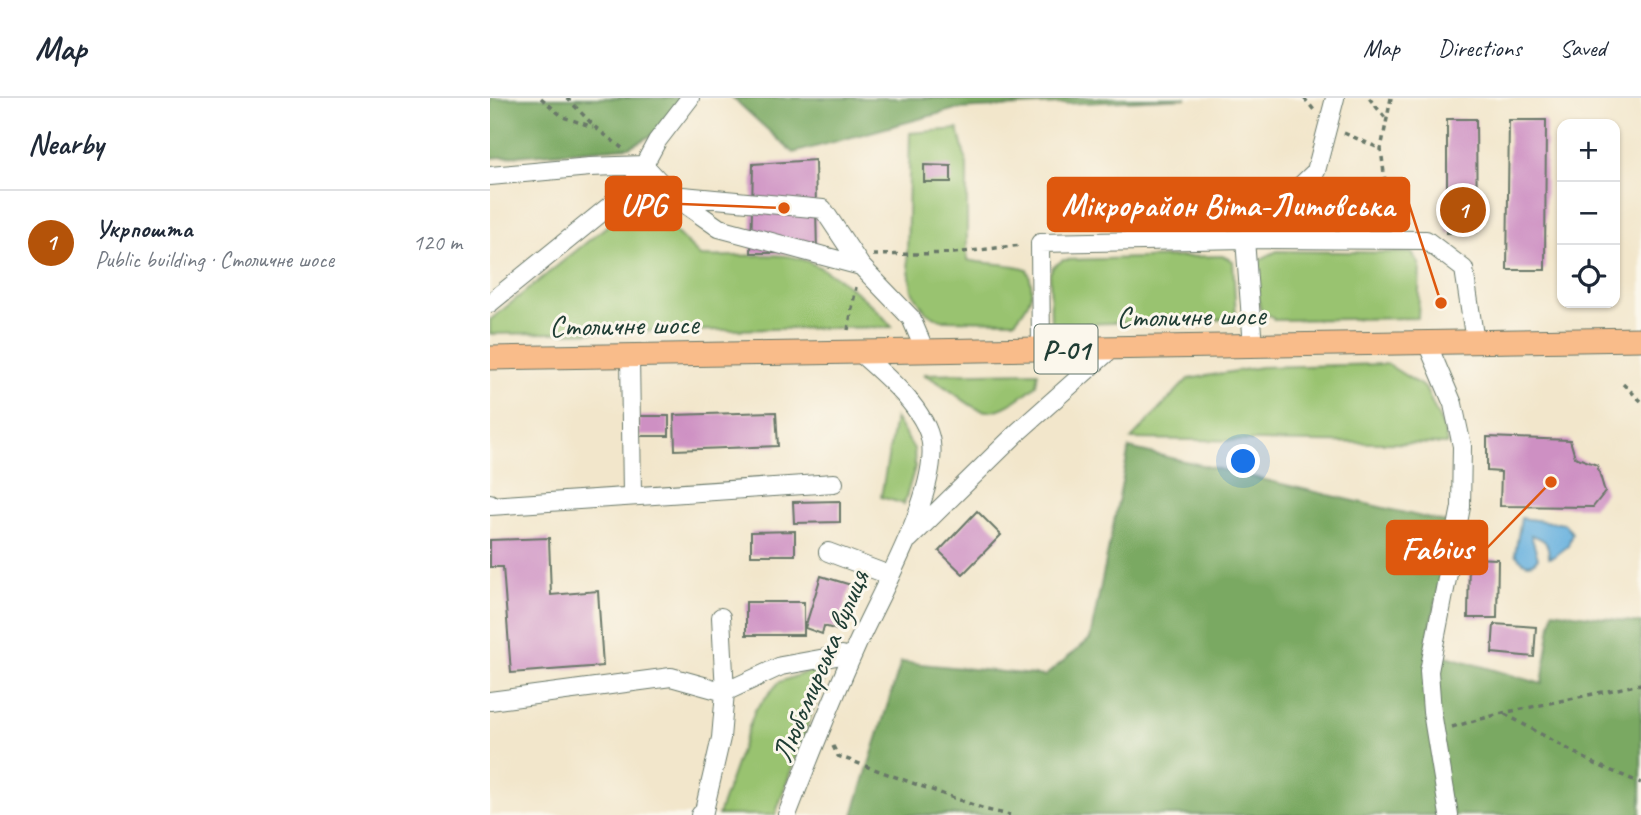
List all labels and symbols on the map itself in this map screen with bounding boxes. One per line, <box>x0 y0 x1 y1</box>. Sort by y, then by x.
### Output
callout: UPG <box>606 177 681 230</box>
callout: Мікрорайон Віта-Литовська <box>1048 178 1409 231</box>
text: UPG <box>620 184 670 225</box>
pin: 1 <box>1440 184 1486 236</box>
text: Мікрорайон Віта-Литовська <box>1062 185 1397 226</box>
street label: Столичне шосе <box>1116 296 1268 336</box>
street label: Столичне шосе <box>549 305 701 345</box>
road number: Р-01 <box>1034 324 1098 374</box>
your location <box>1226 444 1260 478</box>
callout: Fabius <box>1387 521 1487 574</box>
text: Fabius <box>1401 528 1477 569</box>
street label: Любомирська вулиця <box>762 563 878 768</box>

